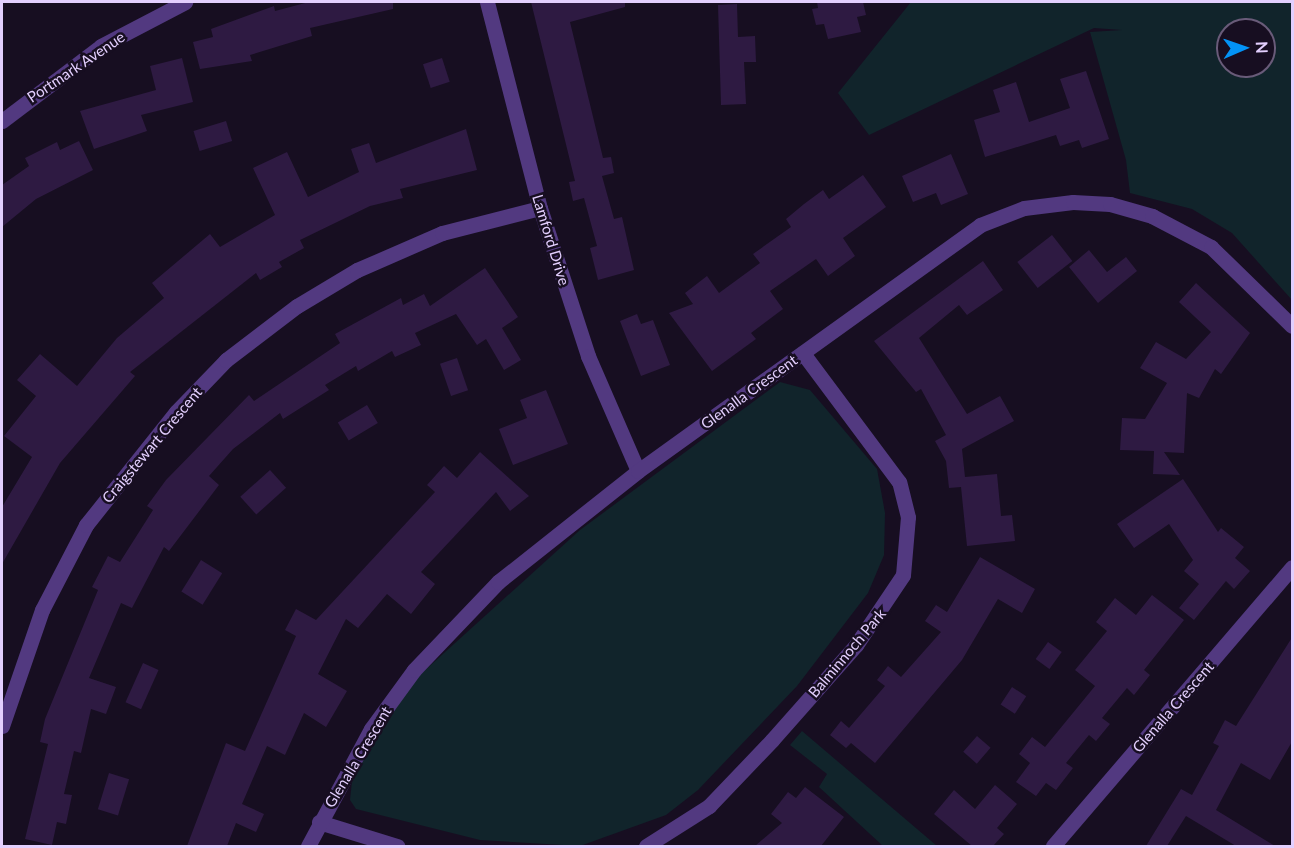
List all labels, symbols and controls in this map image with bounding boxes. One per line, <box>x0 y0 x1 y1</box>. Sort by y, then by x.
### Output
north arrow <box>1216 18 1276 78</box>
street label: Portmark Avenue <box>24 28 128 106</box>
text: N <box>1253 41 1272 54</box>
street label: Lamford Drive <box>529 192 573 288</box>
street label: Glenalla Crescent <box>697 351 801 433</box>
street label: Craigstewart Crescent <box>98 383 206 507</box>
street label: Balminnoch Park <box>805 605 889 701</box>
street label: Glenalla Crescent <box>1129 658 1217 756</box>
street label: Glenalla Crescent <box>321 703 395 811</box>

